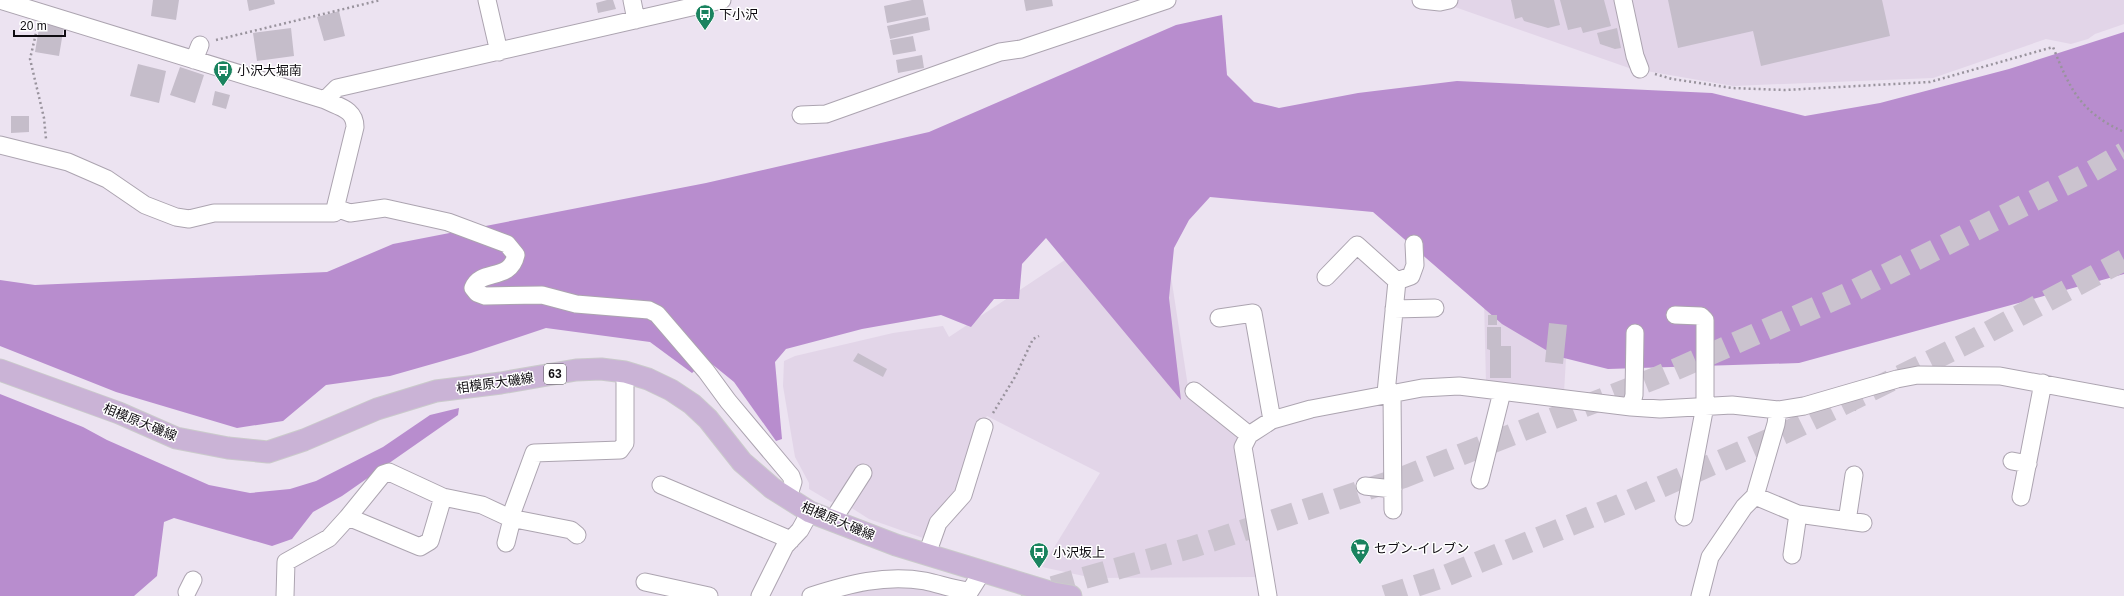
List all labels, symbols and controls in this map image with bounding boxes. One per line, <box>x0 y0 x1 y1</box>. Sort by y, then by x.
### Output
bus stop icon: 下小沢 <box>694 3 716 31</box>
place label: 下小沢 <box>719 7 758 22</box>
scale bar <box>14 12 65 38</box>
text: 20 m <box>20 19 47 33</box>
bus stop icon: 小沢大堀南 <box>212 59 234 87</box>
place label: 小沢大堀南 <box>237 63 302 78</box>
road number: 63 <box>544 364 566 384</box>
street label: 相模原大磯線 <box>455 370 535 396</box>
street label: 相模原大磯線 <box>101 400 179 444</box>
street label: 相模原大磯線 <box>799 499 877 543</box>
supermarket icon: セブン-イレブン <box>1349 537 1371 565</box>
bus stop icon: 小沢坂上 <box>1028 541 1050 569</box>
place label: セブン-イレブン <box>1374 541 1469 556</box>
place label: 小沢坂上 <box>1053 545 1105 560</box>

